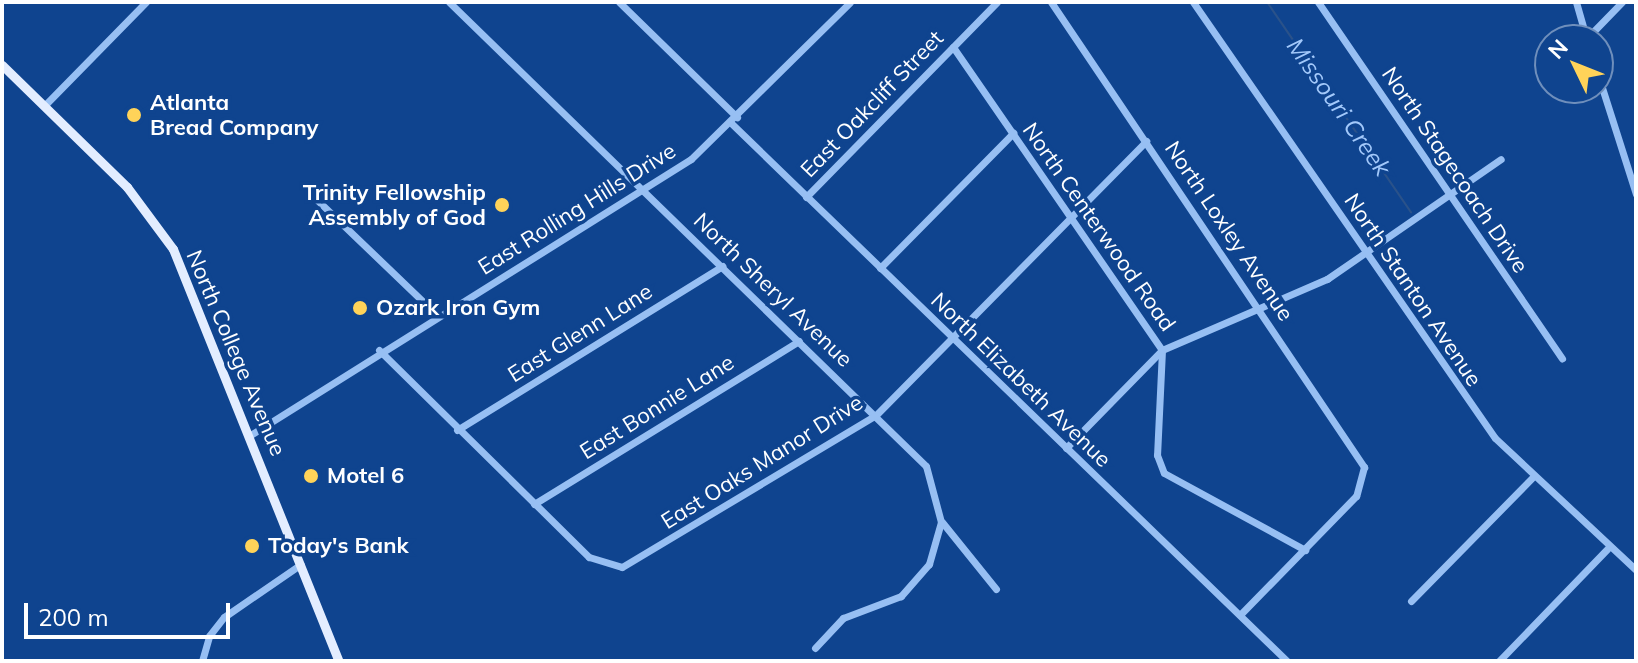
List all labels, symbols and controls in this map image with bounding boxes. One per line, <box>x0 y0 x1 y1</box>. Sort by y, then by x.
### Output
north arrow <box>1534 24 1614 104</box>
street label: East Oakcliff Street <box>795 25 949 183</box>
water label: Missouri Creek <box>1281 32 1397 182</box>
text: N <box>1542 33 1574 65</box>
street label: North Stagecoach Drive <box>1376 62 1534 278</box>
place label: Atlanta Bread Company <box>150 89 318 140</box>
marker: Atlanta Bread Company <box>125 106 143 124</box>
street label: North Centerwood Road <box>1017 118 1181 336</box>
street label: North Loxley Avenue <box>1159 136 1299 326</box>
street label: East Rolling Hills Drive <box>473 137 681 281</box>
place label: Trinity Fellowship Assembly of God <box>303 179 486 230</box>
street label: North Stanton Avenue <box>1339 189 1487 391</box>
marker: Trinity Fellowship Assembly of God <box>493 196 511 214</box>
street label: North Sheryl Avenue <box>688 207 858 373</box>
street label: North College Avenue <box>181 246 291 460</box>
street label: East Glenn Lane <box>503 278 657 388</box>
street label: North Elizabeth Avenue <box>926 287 1116 473</box>
place label: Ozark Iron Gym <box>376 295 540 321</box>
marker: Ozark Iron Gym <box>351 299 369 317</box>
street label: East Bonnie Lane <box>575 349 739 465</box>
street label: East Oaks Manor Drive <box>656 389 868 535</box>
place label: Motel 6 <box>327 463 404 489</box>
marker: Motel 6 <box>302 467 320 485</box>
place label: Today's Bank <box>268 533 409 559</box>
marker: Today's Bank <box>243 537 261 555</box>
scale bar <box>28 587 234 637</box>
text: 200 m <box>38 602 109 632</box>

